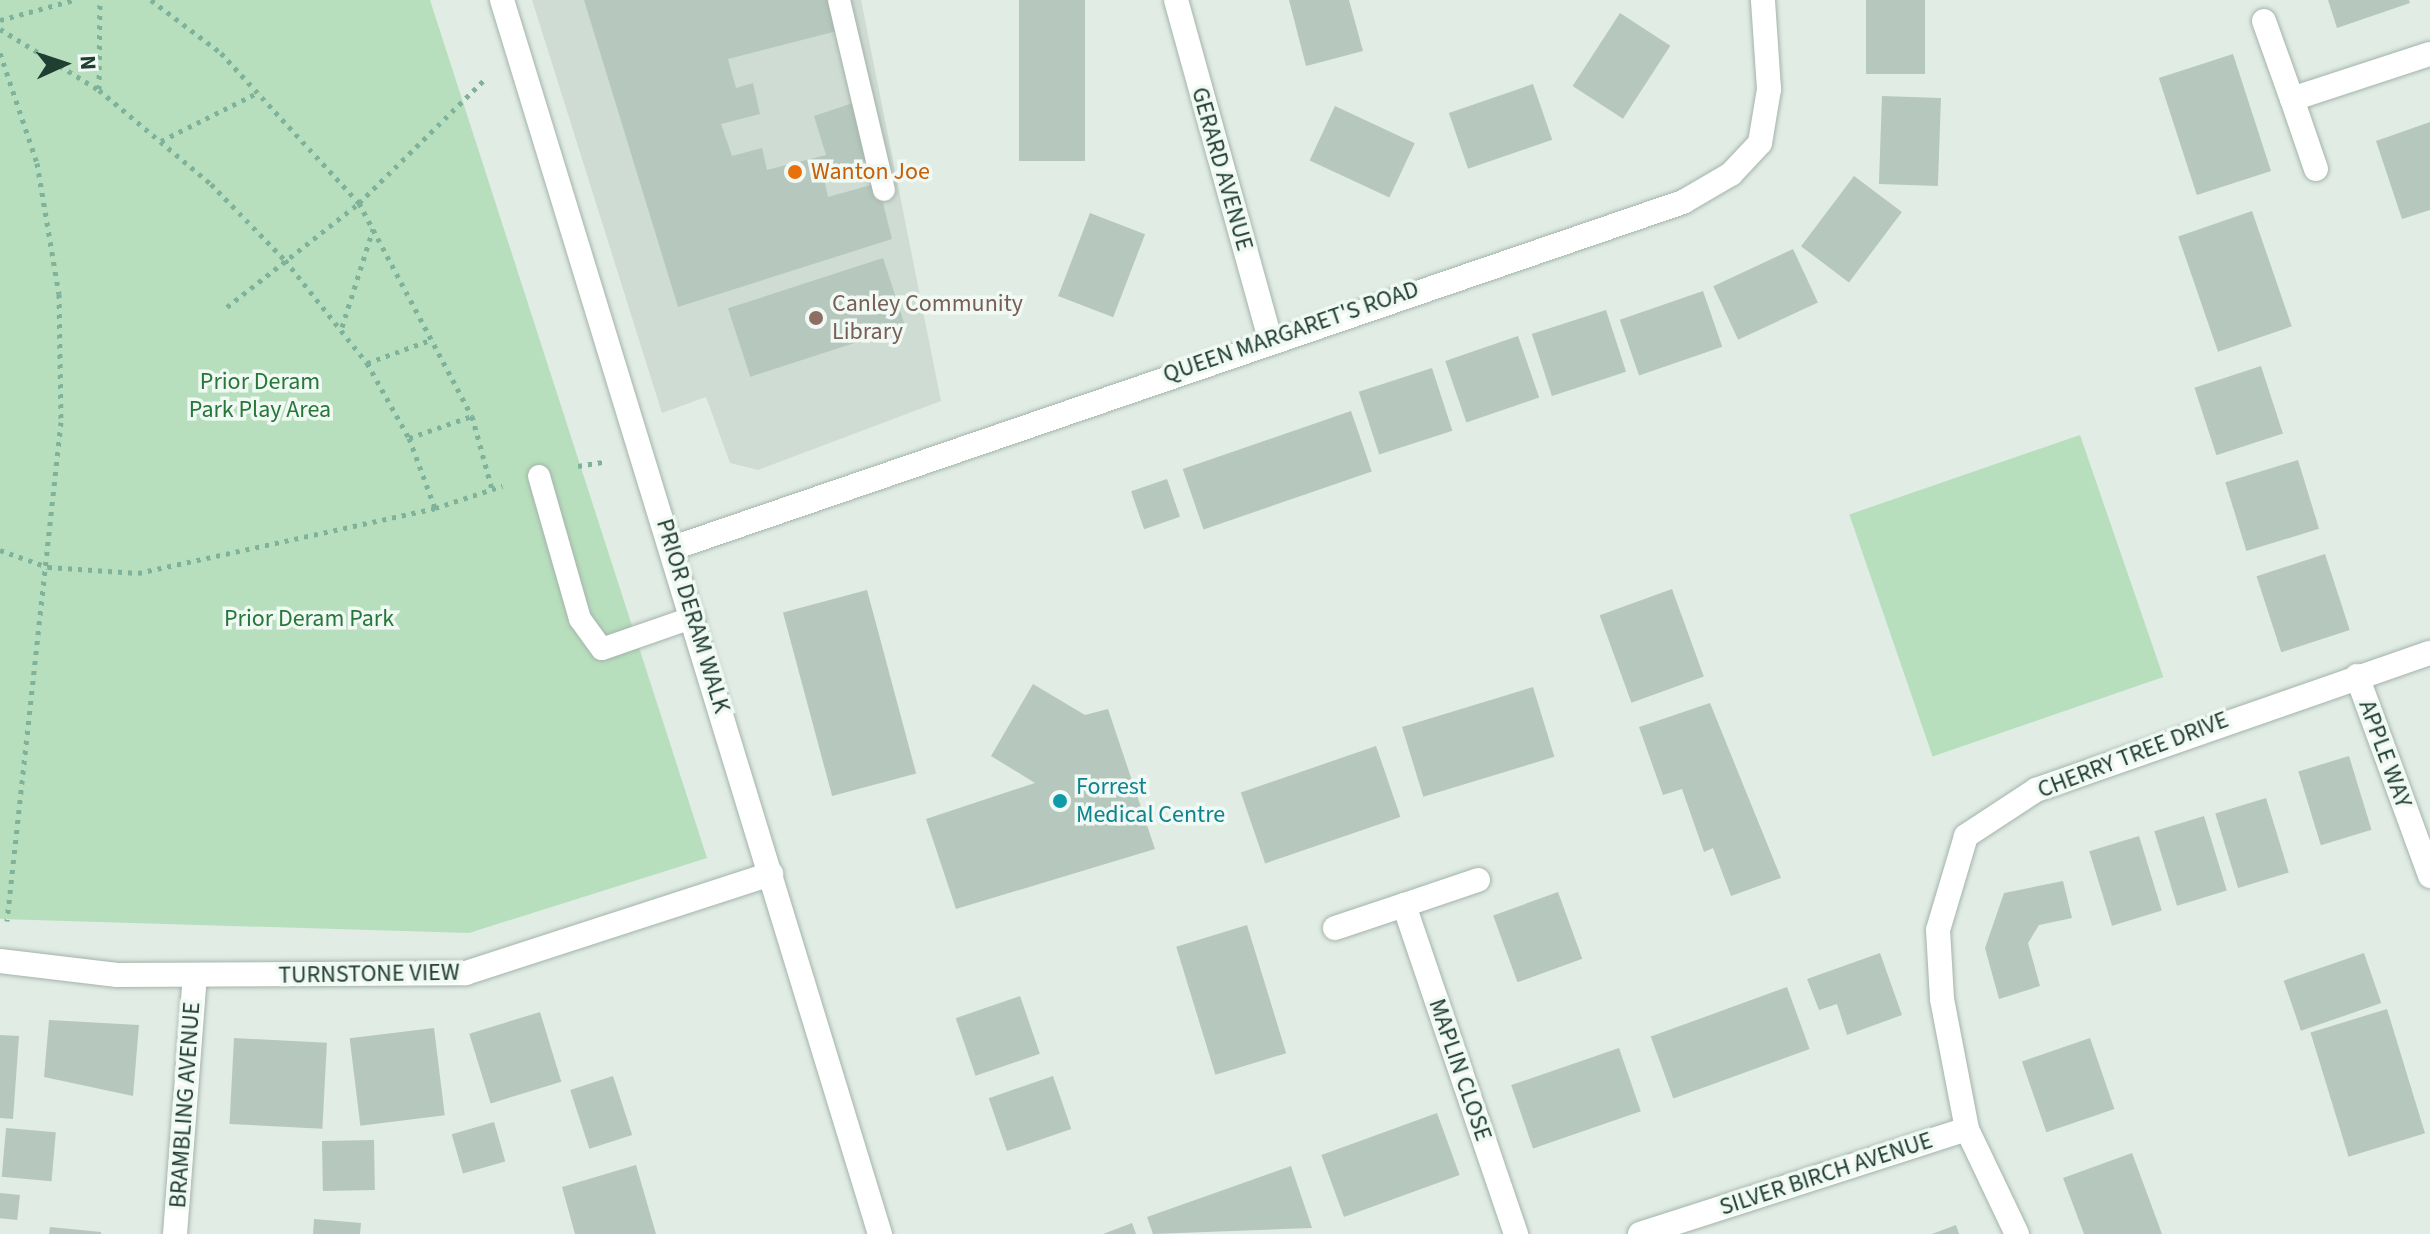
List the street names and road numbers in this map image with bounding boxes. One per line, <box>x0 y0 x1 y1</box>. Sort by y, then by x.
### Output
street label: GERARD AVENUE <box>1185 84 1259 254</box>
street label: QUEEN MARGARET'S ROAD <box>1159 275 1423 389</box>
street label: PRIOR DERAM WALK <box>650 515 736 717</box>
street label: APPLE WAY <box>2352 696 2418 812</box>
street label: CHERRY TREE DRIVE <box>2034 705 2232 805</box>
street label: TURNSTONE VIEW <box>278 958 460 990</box>
street label: MAPLIN CLOSE <box>1422 995 1498 1145</box>
street label: BRAMBLING AVENUE <box>163 1001 207 1209</box>
street label: SILVER BIRCH AVENUE <box>1716 1126 1936 1222</box>

